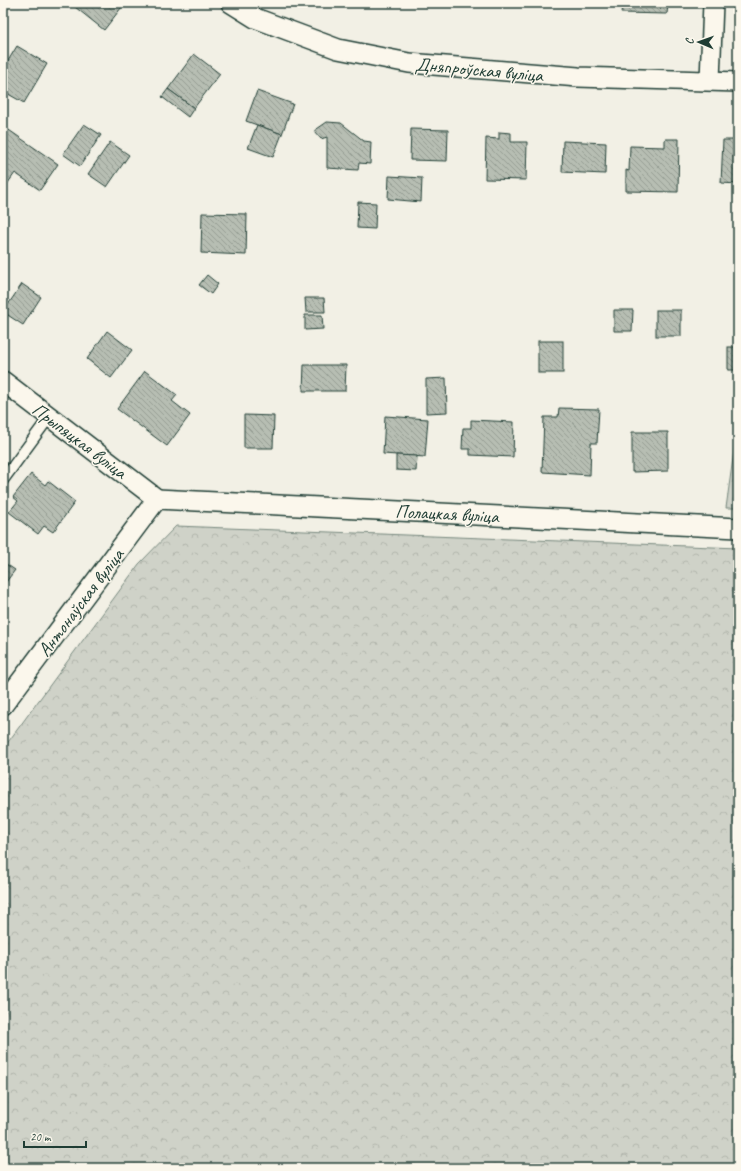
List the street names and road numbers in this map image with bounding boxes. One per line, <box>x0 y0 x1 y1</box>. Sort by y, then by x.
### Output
street label: Дняпроўская вуліца <box>414 52 546 88</box>
street label: Прыпяцкая вуліца <box>27 397 133 485</box>
street label: Полацкая вуліца <box>395 499 501 529</box>
street label: Антонаўская вуліца <box>32 542 130 661</box>

